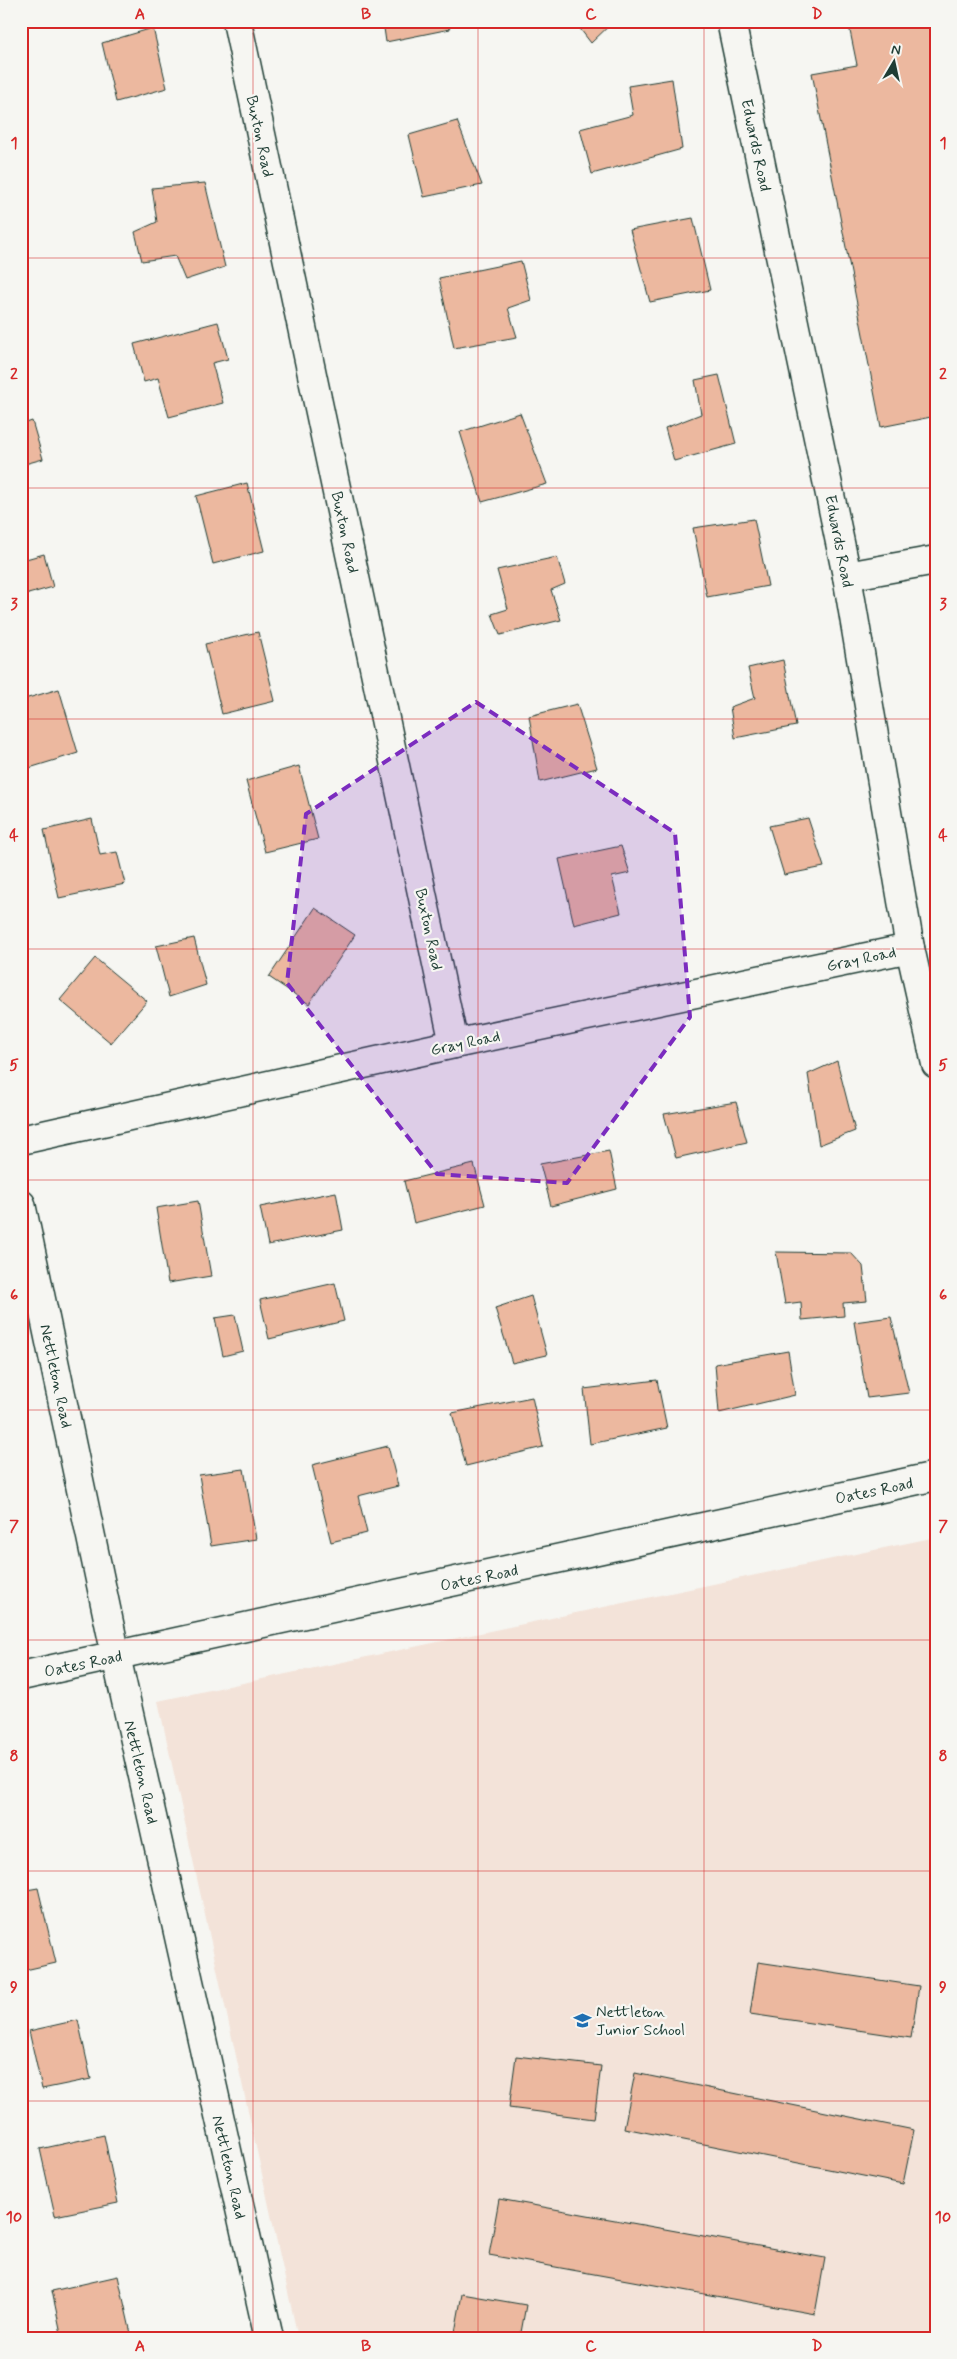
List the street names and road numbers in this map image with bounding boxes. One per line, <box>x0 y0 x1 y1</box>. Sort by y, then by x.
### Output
street label: Buxton Road <box>241 94 278 179</box>
street label: Edwards Road <box>736 97 776 193</box>
street label: Buxton Road <box>326 490 363 575</box>
street label: Edwards Road <box>819 493 858 589</box>
street label: Buxton Road <box>410 887 447 972</box>
street label: Gray Road <box>825 942 898 977</box>
street label: Gray Road <box>429 1026 502 1061</box>
street label: Nettleton Road <box>34 1322 77 1430</box>
street label: Oates Road <box>833 1473 915 1510</box>
street label: Oates Road <box>438 1560 520 1597</box>
street label: Oates Road <box>42 1646 124 1683</box>
street label: Nettleton Road <box>118 1718 163 1826</box>
street label: Nettleton Road <box>206 2113 251 2221</box>

